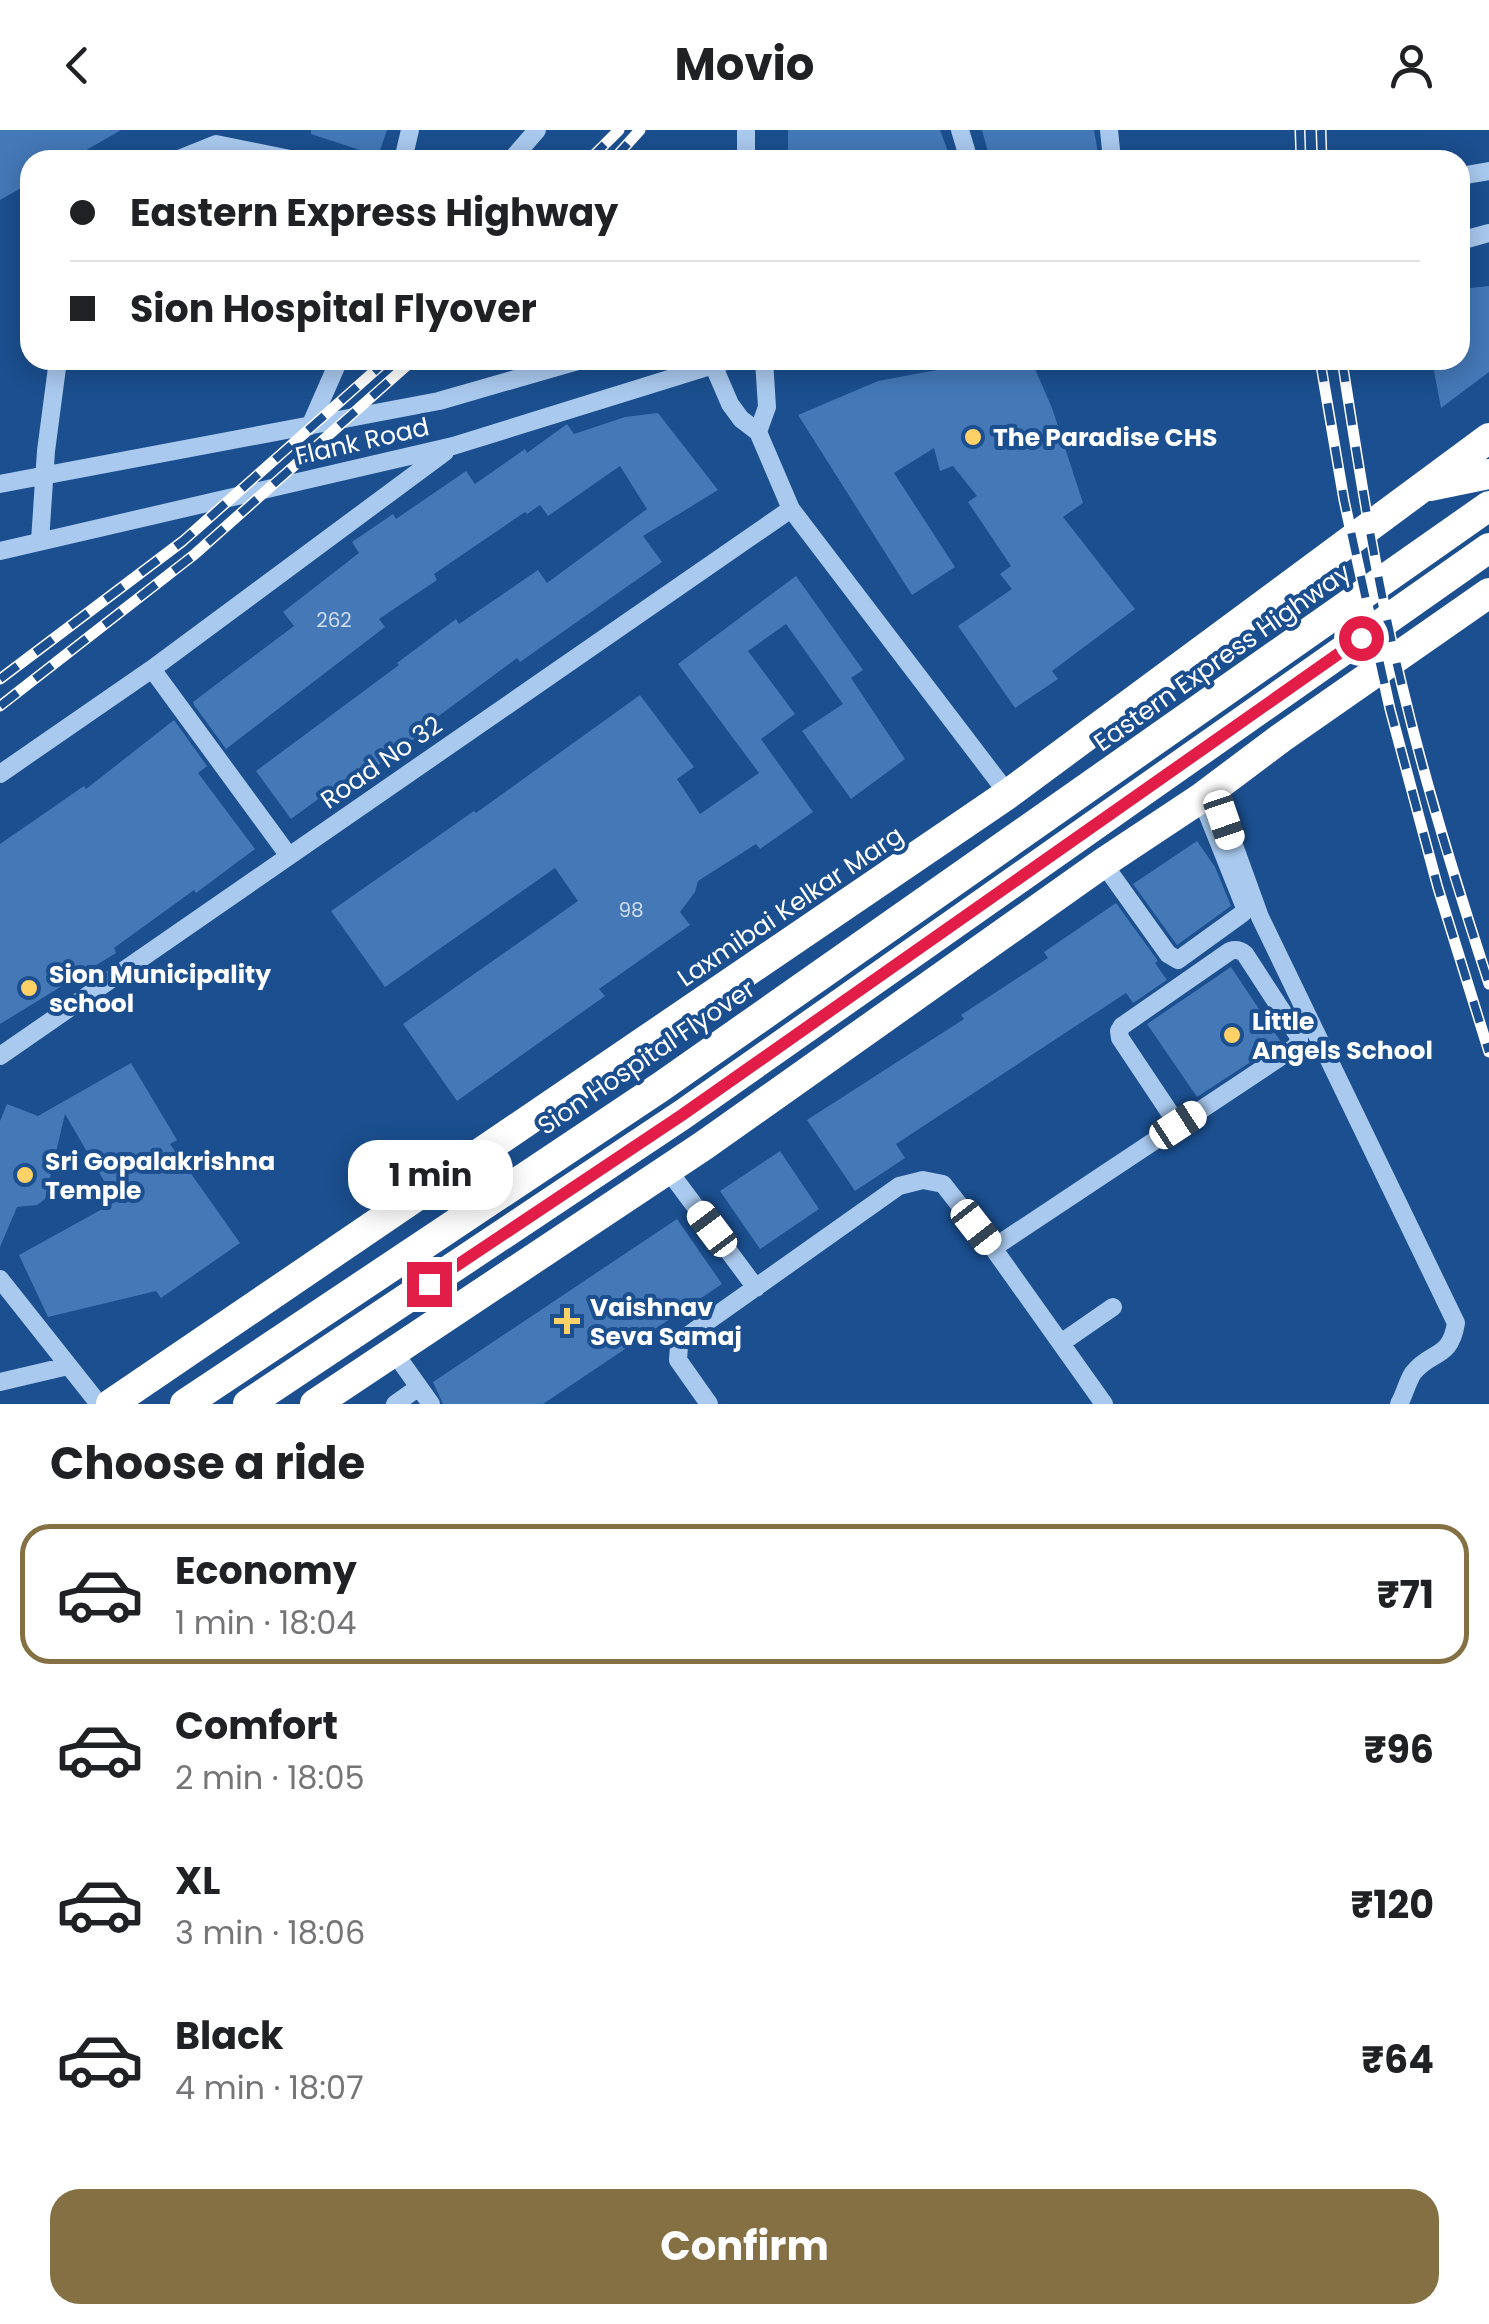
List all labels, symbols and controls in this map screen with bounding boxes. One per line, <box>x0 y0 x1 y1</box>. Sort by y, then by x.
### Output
text: Movio <box>674 33 815 96</box>
icon: back <box>50 38 105 93</box>
icon: person <box>1384 38 1439 93</box>
text: Eastern Express Highway <box>130 186 618 239</box>
text: Sion Hospital Flyover <box>130 282 537 335</box>
street label: Flank Road <box>292 409 432 474</box>
place label: The Paradise CHS <box>993 420 1217 455</box>
marker: The Paradise CHS <box>962 426 984 448</box>
street label: Eastern Express Highway <box>1087 555 1358 760</box>
house number: 262 <box>316 606 352 634</box>
route start <box>1339 616 1384 661</box>
street label: Road No 32 <box>313 708 449 817</box>
car <box>1200 787 1248 853</box>
street label: Laxmibai Kelkar Marg <box>671 818 910 995</box>
house number: 98 <box>618 896 644 924</box>
place label: Sion Municipality school <box>49 957 271 1021</box>
street label: Sion Hospital Flyover <box>531 971 762 1143</box>
marker: Sion Municipality school <box>18 977 40 999</box>
place label: Little Angels School <box>1252 1004 1433 1068</box>
marker: Little Angels School <box>1221 1024 1243 1046</box>
car <box>1145 1096 1211 1154</box>
callout: 1 min <box>346 1139 512 1209</box>
place label: Sri Gopalakrishna Temple <box>45 1144 275 1208</box>
text: 1 min <box>389 1152 472 1197</box>
marker: Sri Gopalakrishna Temple <box>14 1164 36 1186</box>
car <box>946 1194 1006 1260</box>
car <box>682 1196 742 1262</box>
route end <box>407 1262 452 1307</box>
place label: Vaishnav Seva Samaj <box>590 1290 742 1354</box>
marker: Vaishnav Seva Samaj <box>554 1308 580 1334</box>
text: Choose a ride <box>50 1432 365 1495</box>
text: Economy <box>175 1544 357 1597</box>
icon: car <box>55 1549 145 1639</box>
text: ₹71 <box>1377 1568 1434 1621</box>
text: 1 min · 18:04 <box>175 1600 356 1645</box>
text: Comfort <box>175 1699 338 1752</box>
icon: car <box>55 1704 145 1794</box>
text: ₹96 <box>1364 1723 1434 1776</box>
text: 2 min · 18:05 <box>175 1755 365 1800</box>
text: XL <box>175 1854 220 1907</box>
icon: car <box>55 1859 145 1949</box>
text: ₹120 <box>1351 1878 1434 1931</box>
text: 3 min · 18:06 <box>175 1910 365 1955</box>
text: Black <box>175 2009 284 2062</box>
icon: car <box>55 2014 145 2104</box>
text: ₹64 <box>1361 2033 1434 2086</box>
text: 4 min · 18:07 <box>175 2065 364 2110</box>
button: Confirm <box>50 2189 1439 2304</box>

